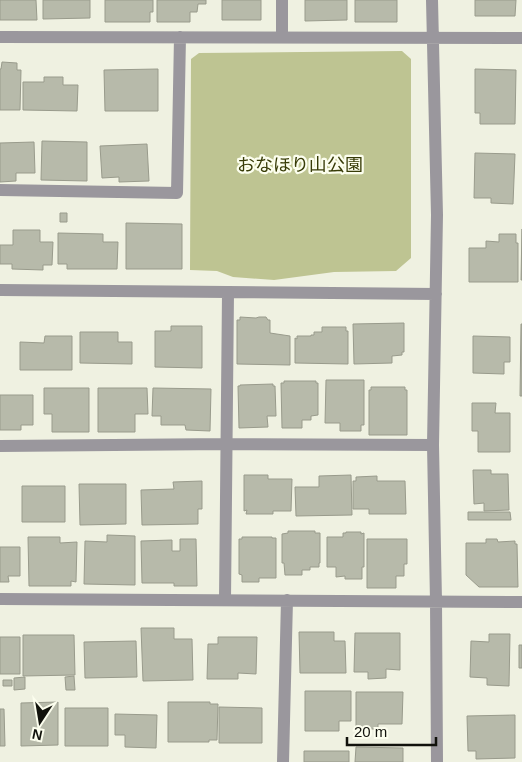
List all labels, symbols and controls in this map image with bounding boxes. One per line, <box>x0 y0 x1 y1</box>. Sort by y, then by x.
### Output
park label: おなほり山公園 <box>237 155 363 175</box>
north arrow <box>15 697 65 747</box>
scale bar <box>347 714 436 746</box>
text: 20 m <box>354 723 387 740</box>
text: N <box>31 726 44 744</box>

